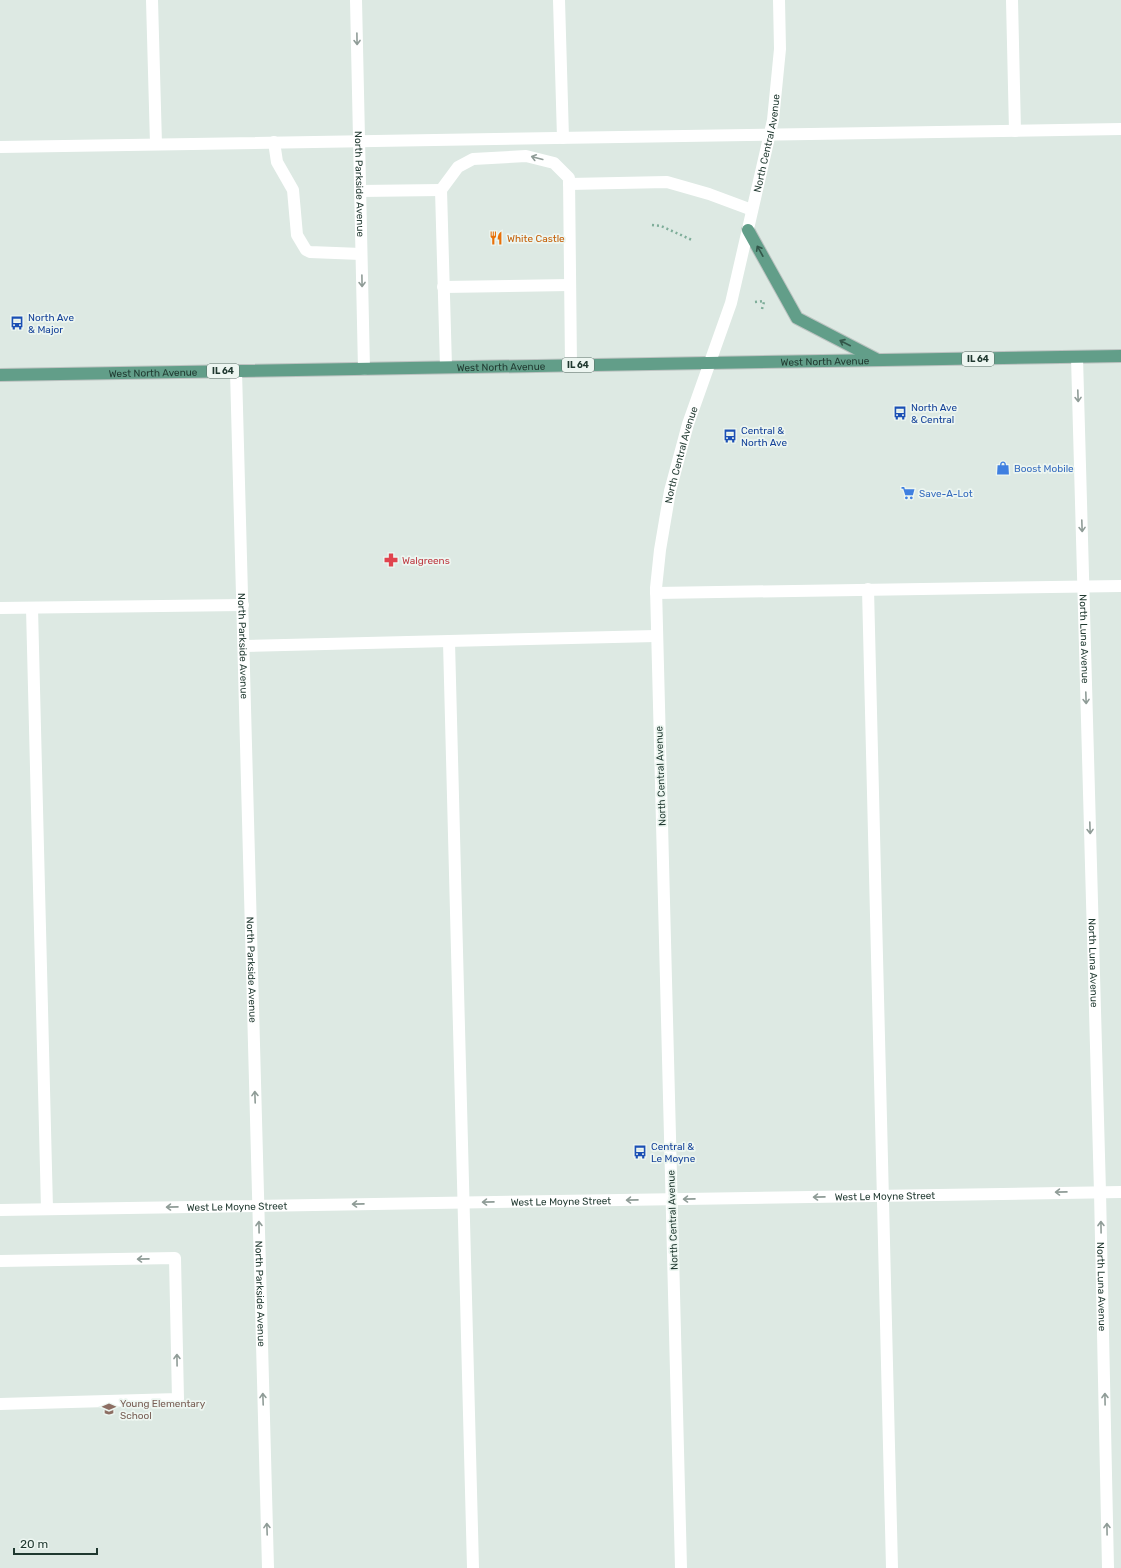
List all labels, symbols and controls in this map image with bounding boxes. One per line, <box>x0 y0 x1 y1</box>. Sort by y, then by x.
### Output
one-way arrow <box>353 32 361 45</box>
street label: North Central Avenue <box>752 93 783 194</box>
street label: North Parkside Avenue <box>352 131 366 238</box>
one-way arrow <box>530 154 543 161</box>
restaurant icon: White Castle <box>488 230 504 246</box>
place label: White Castle <box>507 233 565 245</box>
one-way arrow <box>756 245 763 257</box>
one-way arrow <box>358 274 366 287</box>
place label: North Ave & Major <box>28 312 74 336</box>
bus stop icon: North Ave & Major <box>9 315 25 331</box>
one-way arrow <box>839 338 851 346</box>
road number: IL 64 <box>962 352 994 366</box>
street label: West North Avenue <box>780 355 870 369</box>
road number: IL 64 <box>562 358 594 372</box>
street label: West North Avenue <box>457 361 546 374</box>
road number: IL 64 <box>207 364 239 378</box>
street label: West North Avenue <box>109 367 198 380</box>
one-way arrow <box>1074 389 1082 402</box>
place label: North Ave & Central <box>911 402 957 426</box>
street label: North Central Avenue <box>663 405 701 504</box>
bus stop icon: North Ave & Central <box>892 405 908 421</box>
place label: Central & North Ave <box>741 425 787 449</box>
bus stop icon: Central & North Ave <box>722 428 738 444</box>
shop icon: Boost Mobile <box>995 460 1011 476</box>
place label: Boost Mobile <box>1014 463 1074 475</box>
supermarket icon: Save-A-Lot <box>900 485 916 501</box>
place label: Save-A-Lot <box>919 488 973 500</box>
one-way arrow <box>1078 519 1085 532</box>
pharmacy icon: Walgreens <box>383 552 399 568</box>
place label: Walgreens <box>402 555 450 567</box>
street label: North Parkside Avenue <box>235 593 250 699</box>
street label: North Luna Avenue <box>1077 594 1091 684</box>
one-way arrow <box>1083 691 1090 704</box>
street label: North Central Avenue <box>653 725 669 826</box>
one-way arrow <box>1086 821 1094 834</box>
street label: North Parkside Avenue <box>244 917 258 1023</box>
street label: North Luna Avenue <box>1085 918 1100 1008</box>
one-way arrow <box>252 1091 259 1104</box>
place label: Central & Le Moyne <box>651 1141 696 1165</box>
bus stop icon: Central & Le Moyne <box>632 1144 648 1160</box>
street label: North Central Avenue <box>665 1169 681 1270</box>
one-way arrow <box>1055 1189 1068 1196</box>
street label: West Le Moyne Street <box>835 1190 935 1204</box>
one-way arrow <box>813 1193 826 1201</box>
street label: West Le Moyne Street <box>511 1195 611 1209</box>
one-way arrow <box>683 1195 696 1203</box>
one-way arrow <box>626 1196 639 1204</box>
one-way arrow <box>482 1198 495 1206</box>
street label: West Le Moyne Street <box>187 1200 287 1214</box>
one-way arrow <box>352 1200 365 1208</box>
one-way arrow <box>166 1203 179 1211</box>
one-way arrow <box>255 1221 263 1234</box>
one-way arrow <box>1097 1221 1105 1234</box>
street label: North Parkside Avenue <box>252 1241 267 1347</box>
street label: North Luna Avenue <box>1094 1242 1108 1332</box>
one-way arrow <box>137 1255 150 1262</box>
one-way arrow <box>173 1354 181 1367</box>
one-way arrow <box>259 1393 267 1406</box>
one-way arrow <box>1101 1393 1108 1406</box>
place label: Young Elementary School <box>120 1398 206 1422</box>
school or university icon: Young Elementary School <box>101 1401 117 1417</box>
one-way arrow <box>263 1523 270 1536</box>
one-way arrow <box>1104 1523 1111 1536</box>
scale bar <box>14 1530 97 1556</box>
text: 20 m <box>20 1537 48 1551</box>

